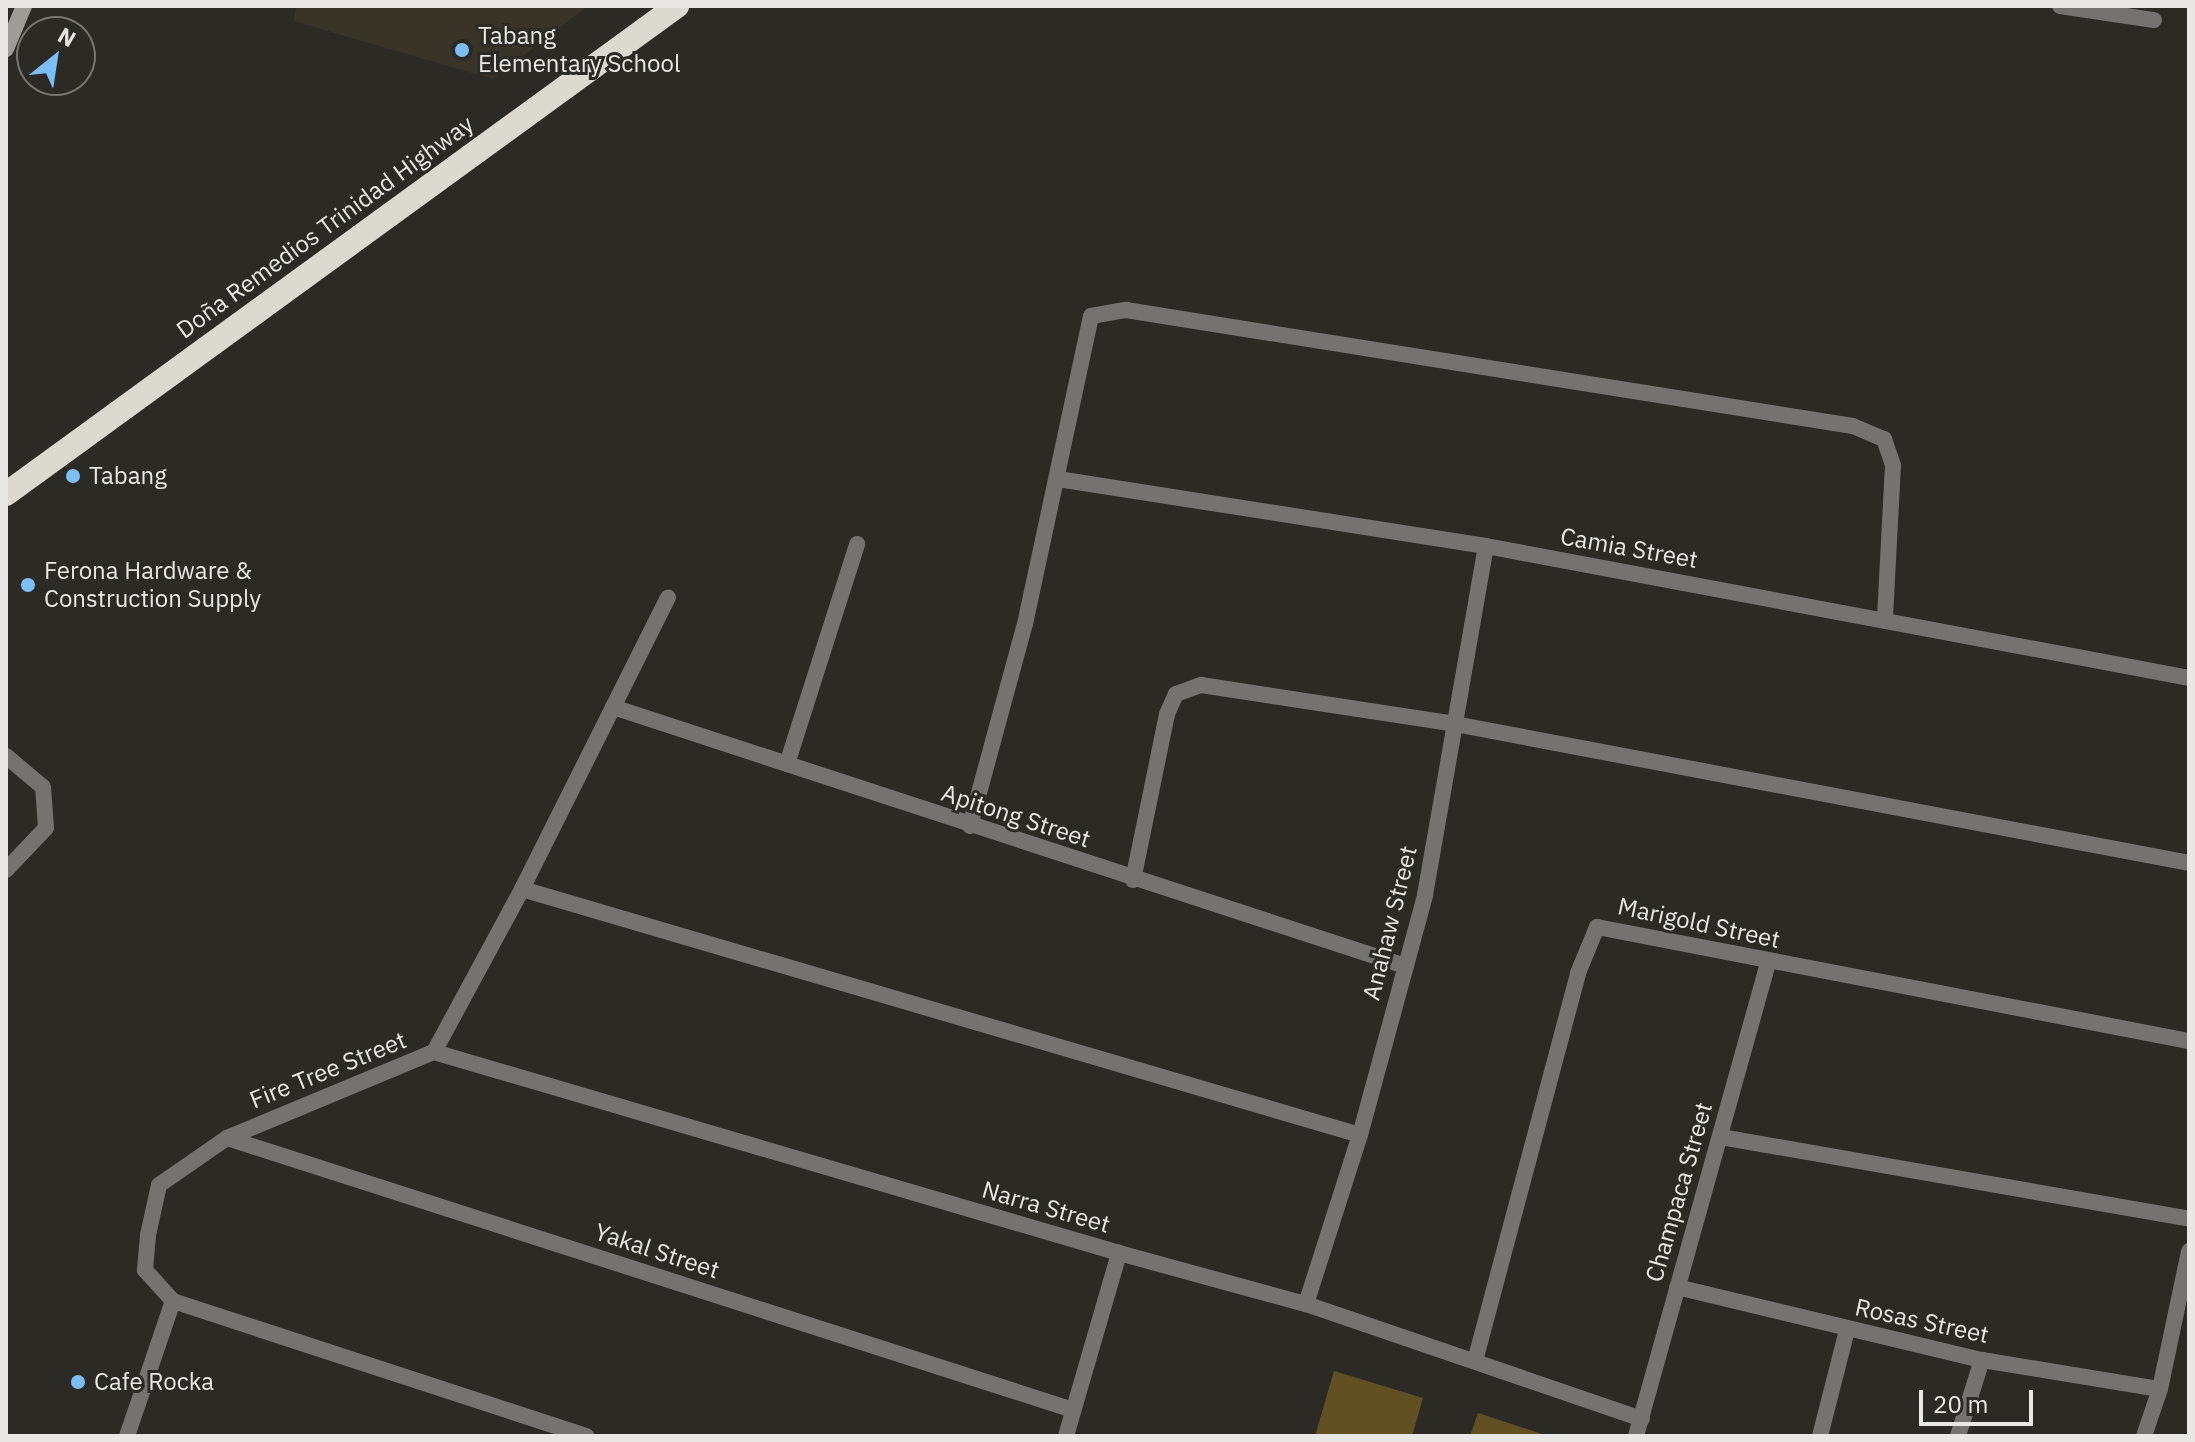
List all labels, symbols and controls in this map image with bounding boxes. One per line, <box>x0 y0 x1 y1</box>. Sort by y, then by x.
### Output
north arrow <box>16 16 96 96</box>
text: N <box>53 20 81 53</box>
place label: Tabang Elementary School <box>478 22 680 78</box>
marker: Tabang Elementary School <box>453 41 471 59</box>
street label: Doña Remedios Trinidad Highway <box>171 110 479 344</box>
place label: Tabang <box>89 462 167 490</box>
marker: Tabang <box>64 467 82 485</box>
street label: Camia Street <box>1558 522 1700 574</box>
place label: Ferona Hardware & Construction Supply <box>44 557 261 613</box>
marker: Ferona Hardware & Construction Supply <box>19 576 37 594</box>
street label: Apitong Street <box>938 778 1094 854</box>
street label: Anahaw Street <box>1357 843 1423 1003</box>
street label: Marigold Street <box>1615 892 1783 954</box>
street label: Fire Tree Street <box>246 1026 410 1114</box>
street label: Champaca Street <box>1640 1099 1718 1285</box>
street label: Narra Street <box>979 1175 1113 1239</box>
street label: Yakal Street <box>591 1217 723 1285</box>
street label: Rosas Street <box>1852 1293 1992 1349</box>
place label: Cafe Rocka <box>94 1368 214 1396</box>
marker: Cafe Rocka <box>69 1373 87 1391</box>
scale bar <box>1923 1374 2037 1424</box>
text: 20 m <box>1933 1388 1988 1420</box>

